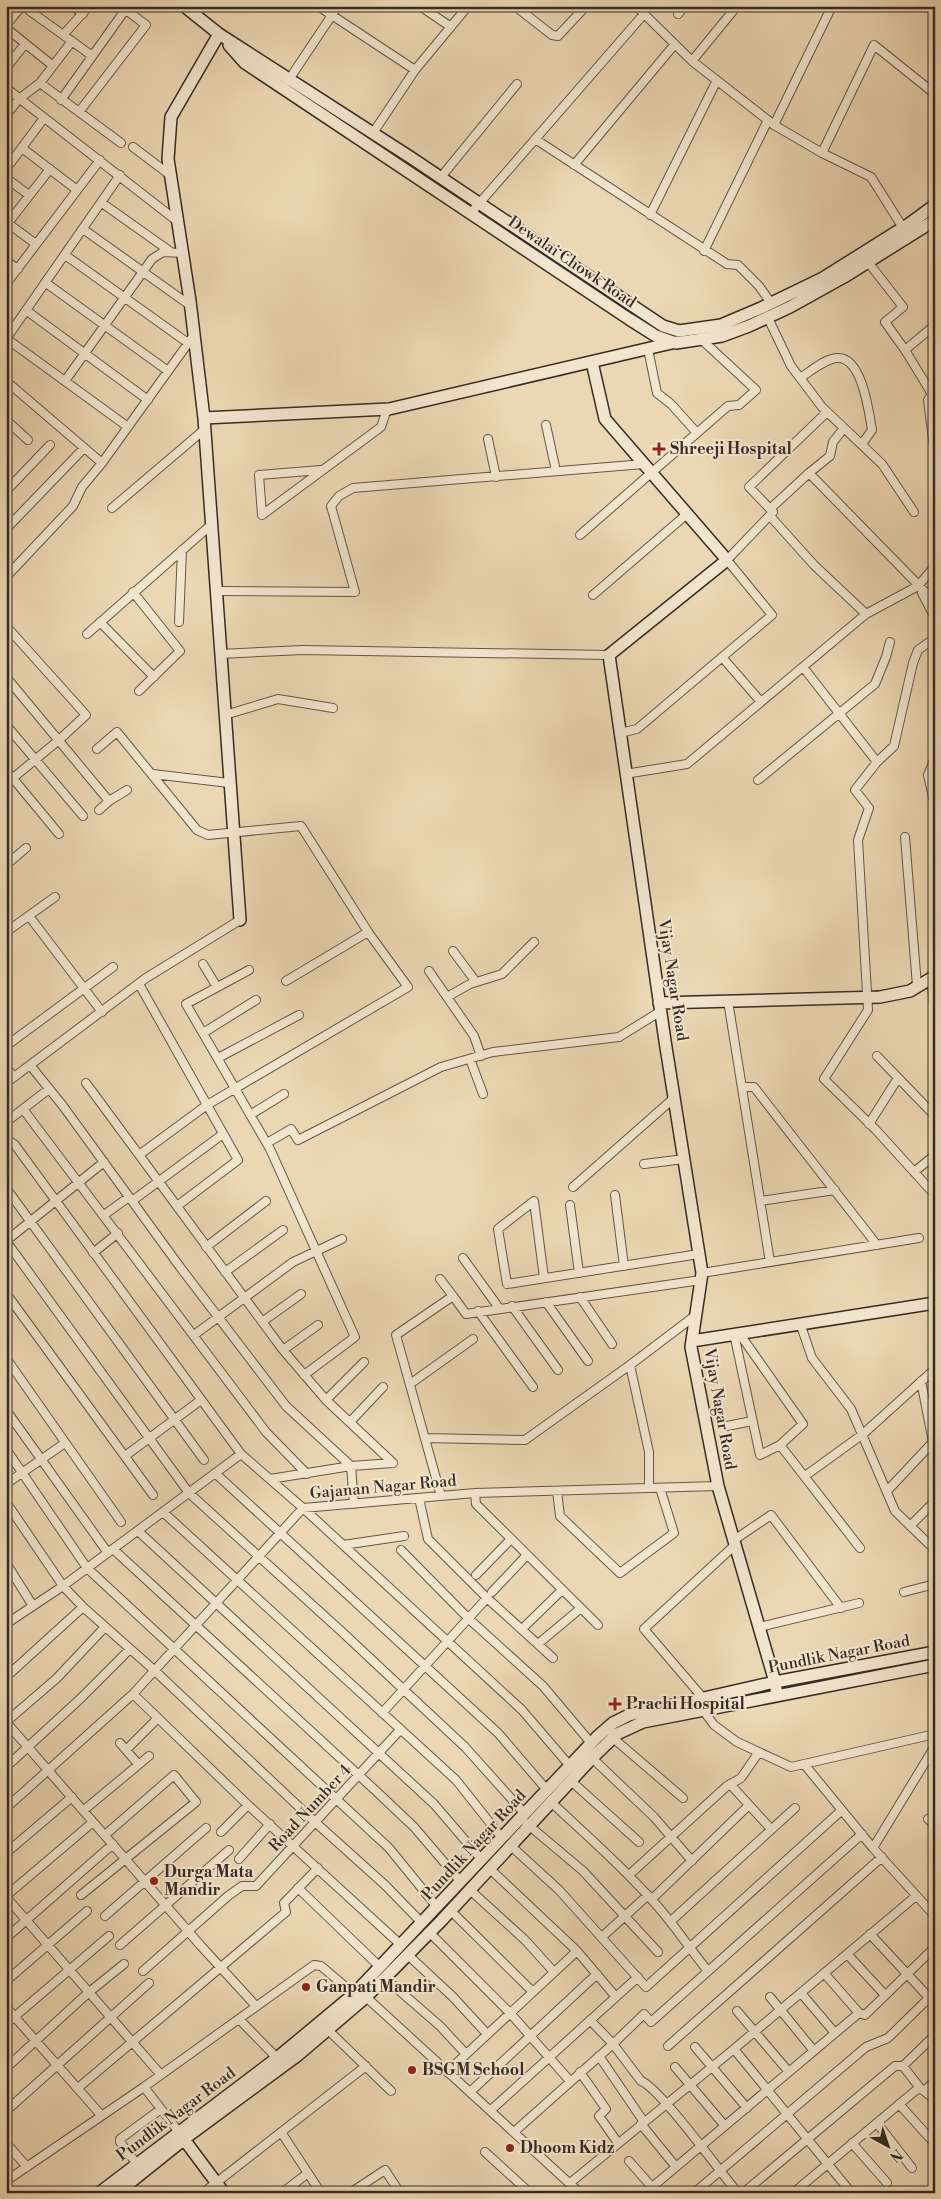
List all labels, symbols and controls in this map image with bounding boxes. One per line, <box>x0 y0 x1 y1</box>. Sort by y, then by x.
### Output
street label: Dewalai Chowk Road <box>504 212 640 312</box>
place label: Shreeji Hospital <box>670 439 792 459</box>
marker: Shreeji Hospital <box>652 442 666 456</box>
street label: Vijay Nagar Road <box>653 917 693 1042</box>
street label: Vijay Nagar Road <box>699 1346 741 1471</box>
street label: Gajanan Nagar Road <box>309 1471 457 1503</box>
street label: Pundlik Nagar Road <box>766 1630 912 1678</box>
place label: Prachi Hospital <box>626 1694 745 1714</box>
marker: Prachi Hospital <box>608 1697 622 1711</box>
street label: Road Number 4 <box>264 1760 356 1856</box>
street label: Pundlik Nagar Road <box>418 1786 530 1904</box>
place label: Durga Mata Mandir <box>164 1862 254 1900</box>
marker: Durga Mata Mandir <box>148 1875 160 1887</box>
place label: Ganpati Mandir <box>316 1977 436 1997</box>
marker: Ganpati Mandir <box>300 1981 312 1993</box>
place label: BSGM School <box>422 2060 525 2080</box>
street label: Pundlik Nagar Road <box>113 2063 239 2165</box>
marker: BSGM School <box>406 2064 418 2076</box>
north arrow <box>864 2122 914 2172</box>
place label: Dhoom Kidz <box>520 2138 615 2158</box>
marker: Dhoom Kidz <box>504 2142 516 2154</box>
text: N <box>886 2145 906 2166</box>

